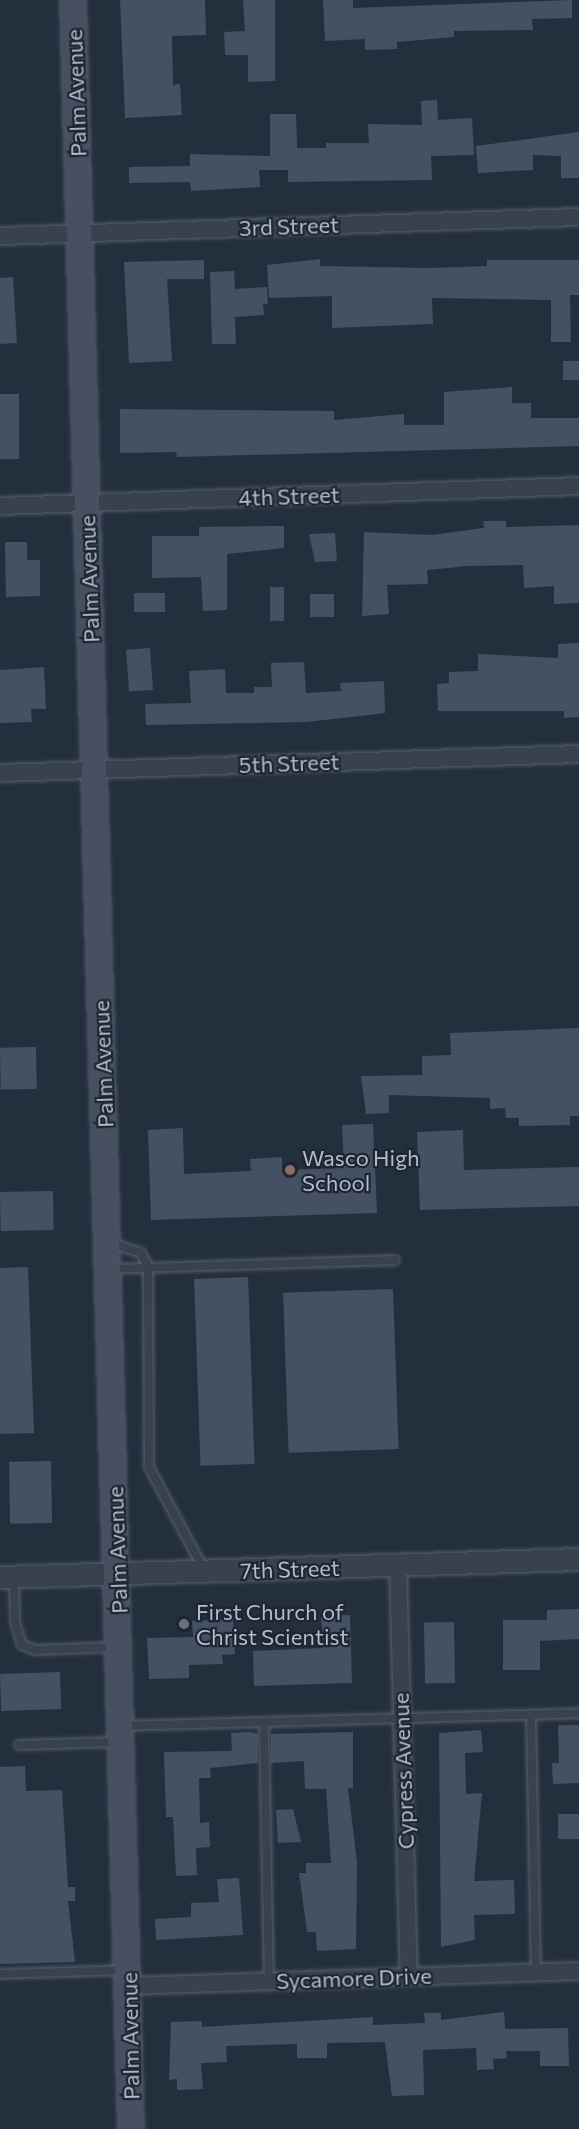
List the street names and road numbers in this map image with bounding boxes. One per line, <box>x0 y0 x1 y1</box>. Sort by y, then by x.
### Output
street label: Palm Avenue <box>61 29 91 157</box>
street label: 3rd Street <box>239 211 339 241</box>
street label: 4th Street <box>238 481 340 511</box>
street label: Palm Avenue <box>74 515 104 643</box>
street label: 5th Street <box>238 748 340 778</box>
street label: Palm Avenue <box>88 1000 118 1128</box>
street label: Palm Avenue <box>102 1486 132 1614</box>
street label: 7th Street <box>240 1554 340 1584</box>
street label: Cypress Avenue <box>387 1692 419 1850</box>
street label: Sycamore Drive <box>276 1962 432 1994</box>
street label: Palm Avenue <box>116 1972 144 2100</box>

